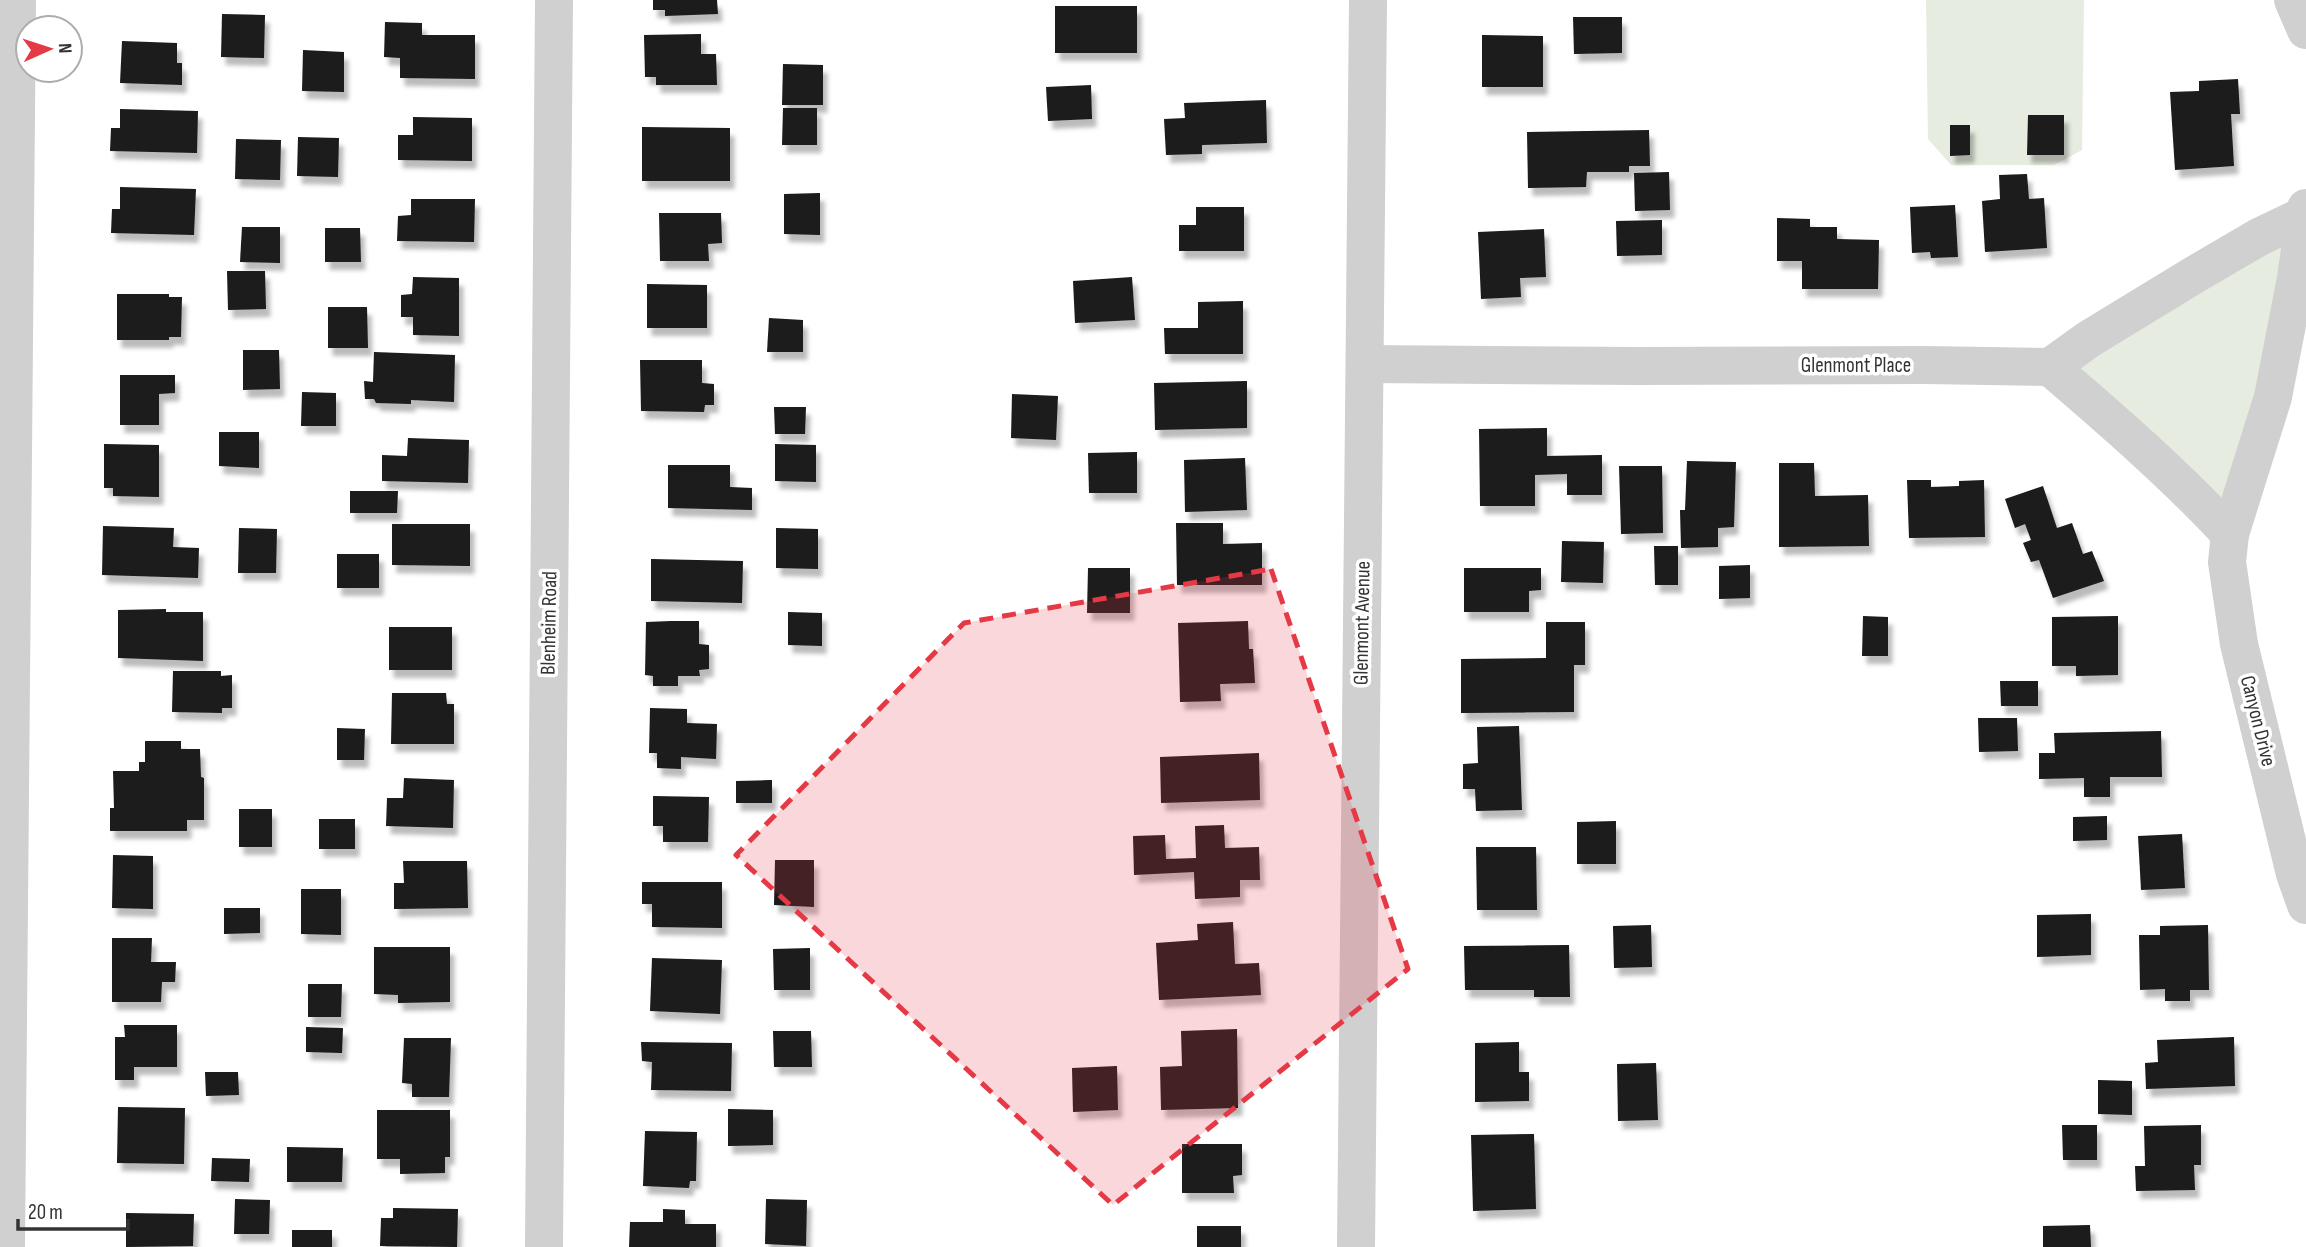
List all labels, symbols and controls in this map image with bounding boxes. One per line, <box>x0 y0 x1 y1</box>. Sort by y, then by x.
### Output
north arrow <box>14 14 84 84</box>
text: N <box>53 43 76 54</box>
street label: Glenmont Place <box>1801 353 1911 378</box>
street label: Glenmont Avenue <box>1348 561 1376 685</box>
street label: Blenheim Road <box>536 571 562 675</box>
street label: Canyon Drive <box>2235 673 2281 769</box>
scale bar <box>18 1188 128 1232</box>
text: 20 m <box>28 1200 63 1225</box>

